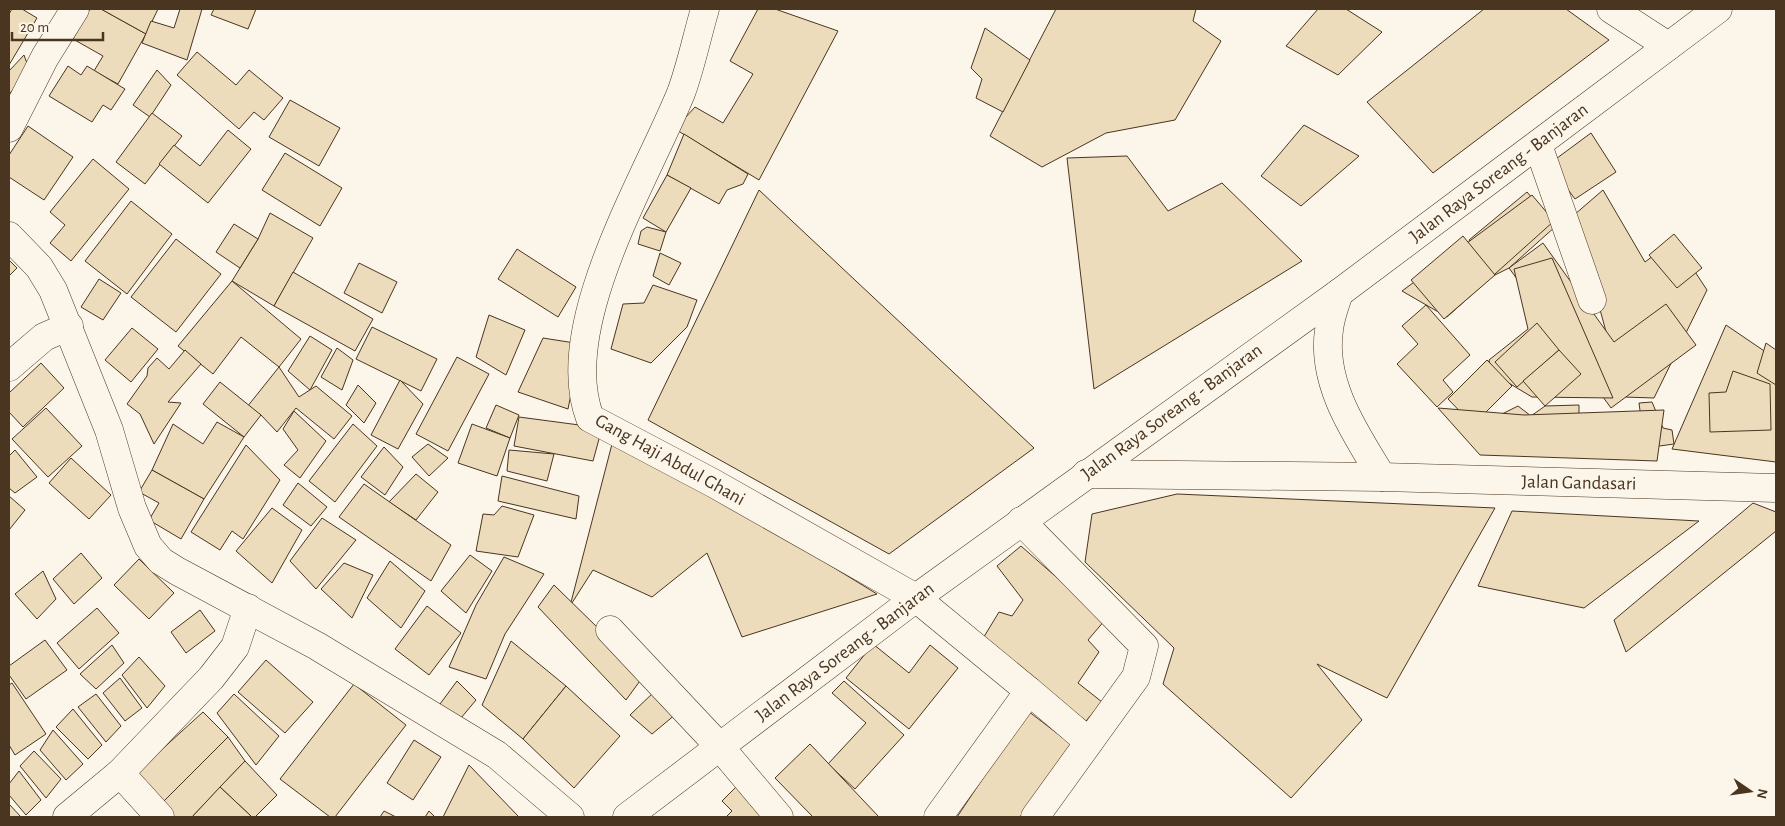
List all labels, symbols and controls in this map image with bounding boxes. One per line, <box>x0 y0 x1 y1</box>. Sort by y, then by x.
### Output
scale bar <box>12 10 104 42</box>
text: 20 m <box>20 20 49 35</box>
street label: Jalan Raya Soreang - Banjaran <box>1406 100 1592 246</box>
street label: Jalan Raya Soreang - Banjaran <box>1078 340 1266 484</box>
street label: Gang Haji Abdul Ghani <box>592 411 748 509</box>
street label: Jalan Gandasari <box>1521 472 1637 494</box>
street label: Jalan Raya Soreang - Banjaran <box>752 579 938 725</box>
north arrow <box>1725 766 1775 816</box>
text: N <box>1754 787 1770 800</box>

